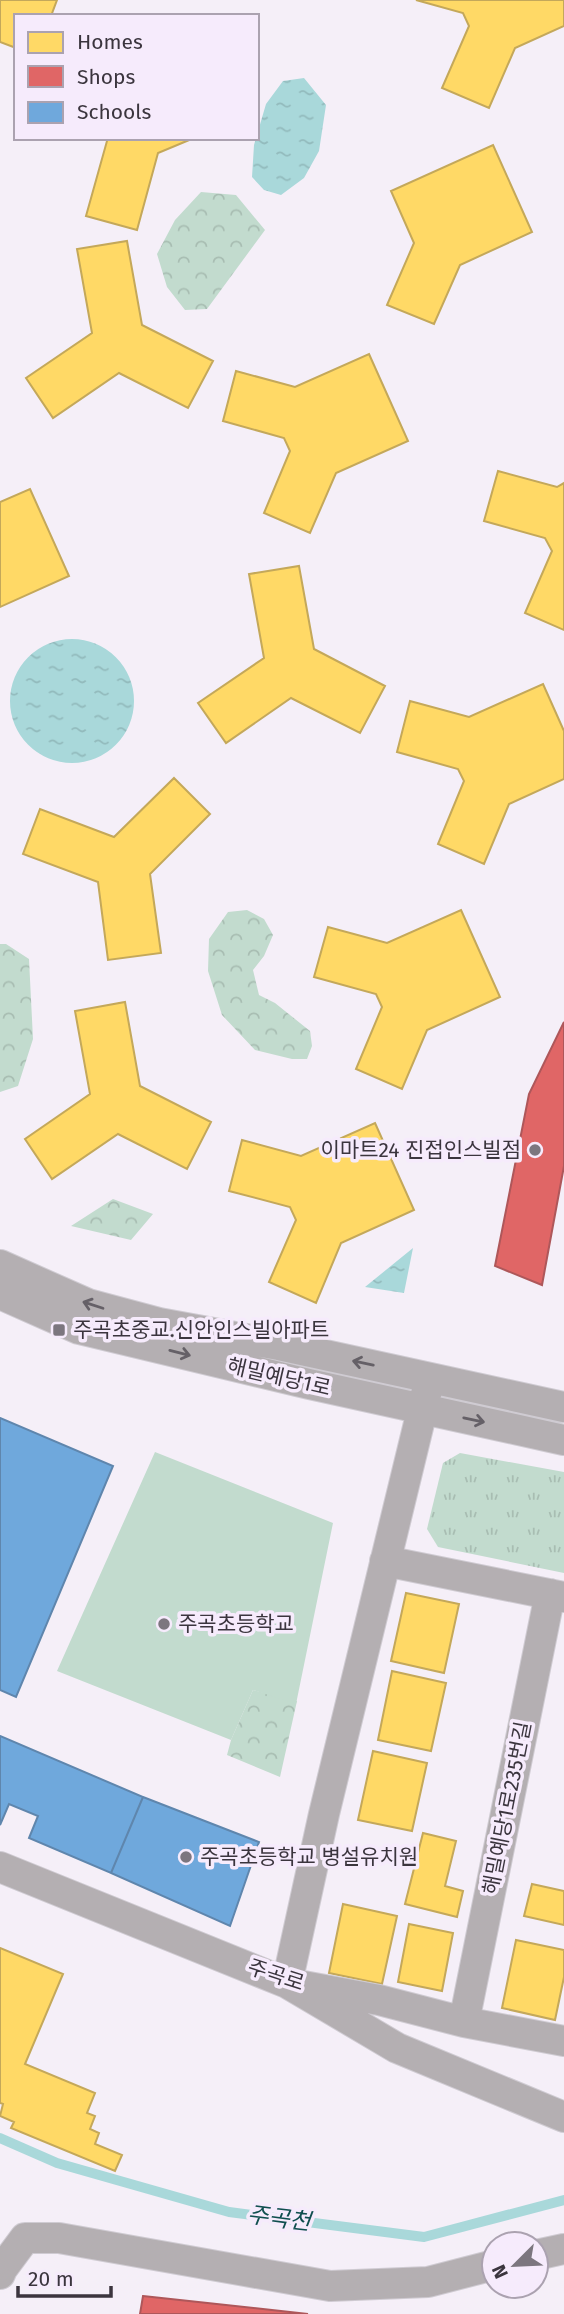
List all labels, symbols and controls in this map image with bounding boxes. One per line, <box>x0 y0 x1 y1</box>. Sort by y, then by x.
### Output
legend <box>14 14 259 140</box>
text: Homes <box>77 29 143 55</box>
text: Shops <box>77 64 135 90</box>
text: Schools <box>77 99 151 125</box>
place label: 이마트24 진접인스빌점 <box>321 1137 521 1163</box>
marker: 이마트24 진접인스빌점 <box>527 1142 543 1158</box>
one-way arrow <box>82 1298 104 1311</box>
place label: 주곡초중교.신안인스빌아파트 <box>73 1317 329 1343</box>
marker: 주곡초중교.신안인스빌아파트 <box>51 1322 67 1338</box>
one-way arrow <box>169 1347 191 1360</box>
street label: 해밀예당1로 <box>225 1352 333 1402</box>
one-way arrow <box>352 1356 375 1370</box>
one-way arrow <box>462 1414 485 1428</box>
place label: 주곡초등학교 <box>178 1611 294 1637</box>
marker: 주곡초등학교 <box>156 1616 172 1632</box>
street label: 해밀예당1로235번길 <box>477 1719 537 1897</box>
place label: 주곡초등학교 병설유치원 <box>200 1844 418 1870</box>
marker: 주곡초등학교 병설유치원 <box>178 1849 194 1865</box>
street label: 주곡로 <box>244 1954 308 1996</box>
water label: 주곡천 <box>246 2200 315 2236</box>
north arrow <box>480 2230 550 2300</box>
scale bar <box>18 2254 110 2298</box>
text: N <box>487 2261 513 2282</box>
text: 20 m <box>28 2266 74 2292</box>

